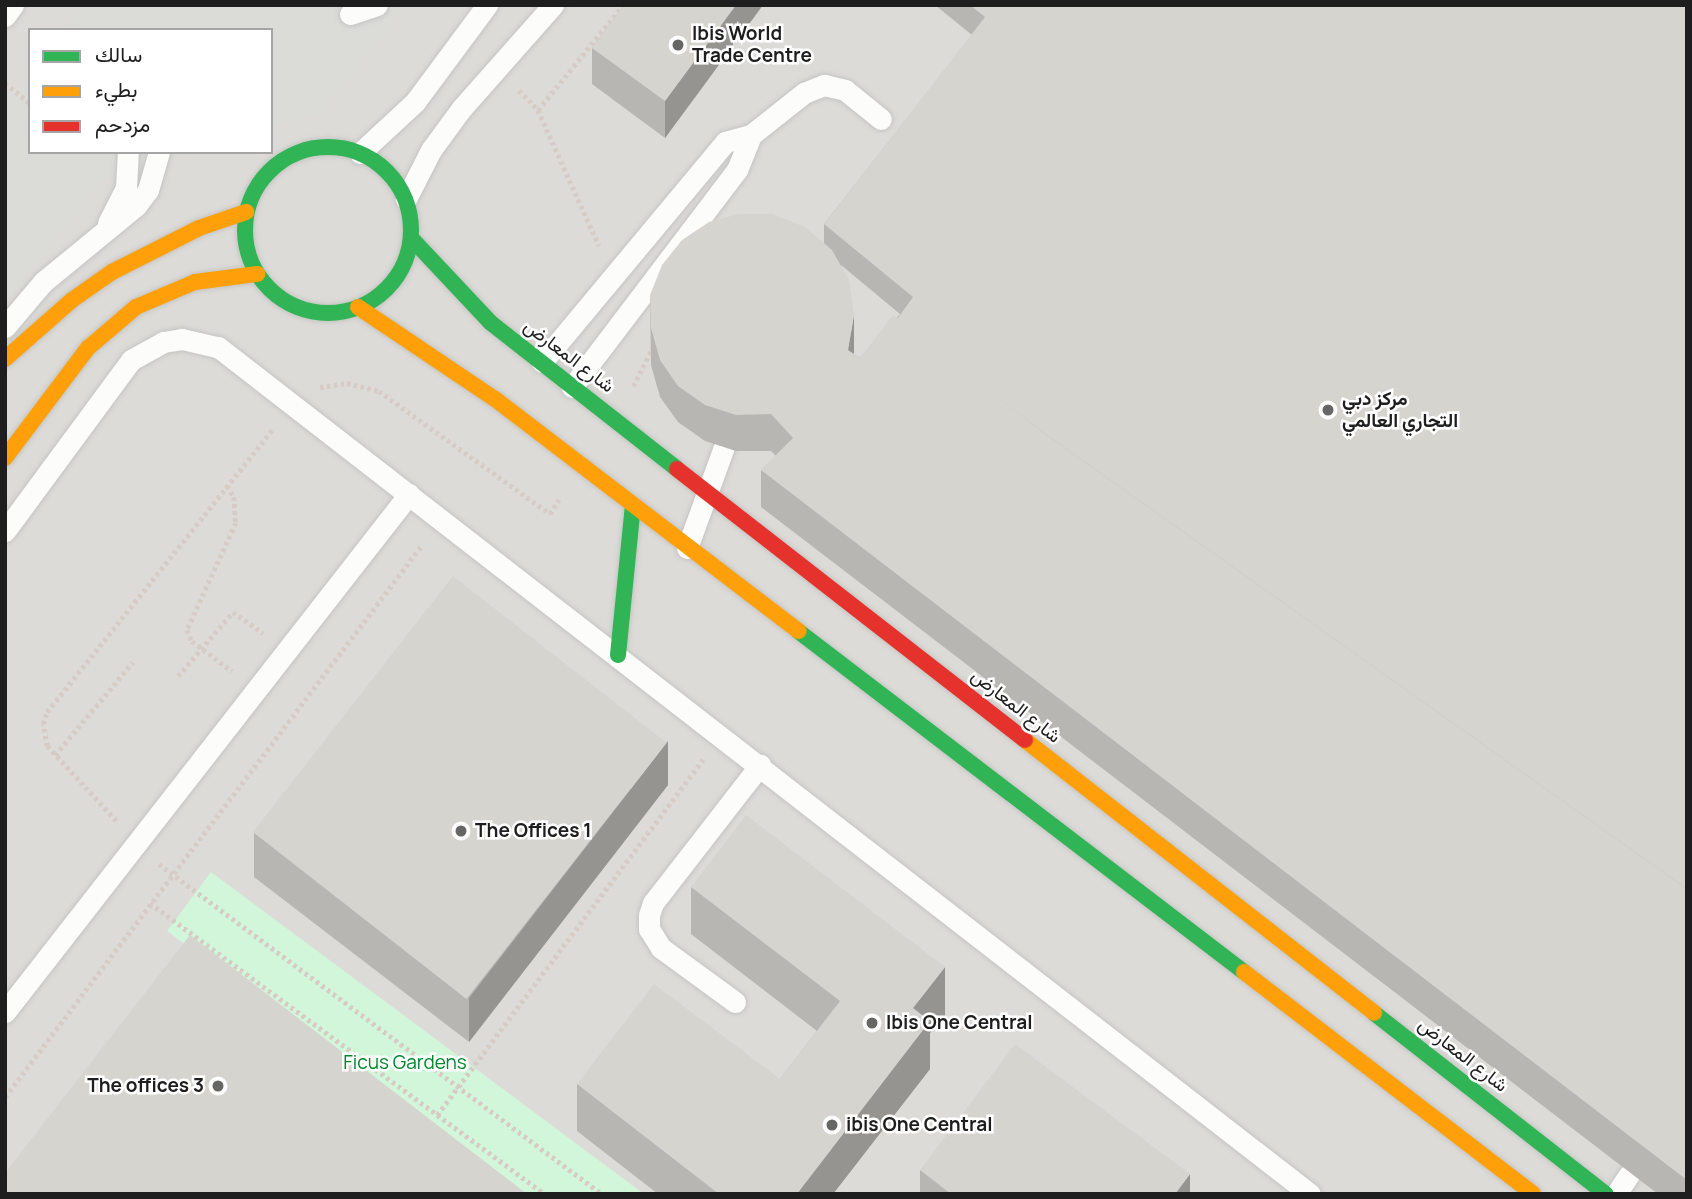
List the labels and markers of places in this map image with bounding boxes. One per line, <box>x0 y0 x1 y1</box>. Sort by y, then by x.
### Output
place label: Ibis World Trade Centre <box>692 23 812 67</box>
marker: Ibis World Trade Centre <box>670 37 686 53</box>
place label: مركز دبي التجاري العالمي <box>1342 388 1458 432</box>
marker: مركز دبي التجاري العالمي <box>1320 402 1336 418</box>
place label: The Offices 1 <box>475 820 592 842</box>
marker: The Offices 1 <box>453 823 469 839</box>
place label: Ibis One Central <box>886 1012 1033 1034</box>
marker: Ibis One Central <box>864 1015 880 1031</box>
place label: The offices 3 <box>87 1075 204 1097</box>
marker: The offices 3 <box>210 1078 226 1094</box>
place label: ibis One Central <box>846 1114 993 1136</box>
marker: ibis One Central <box>824 1117 840 1133</box>

